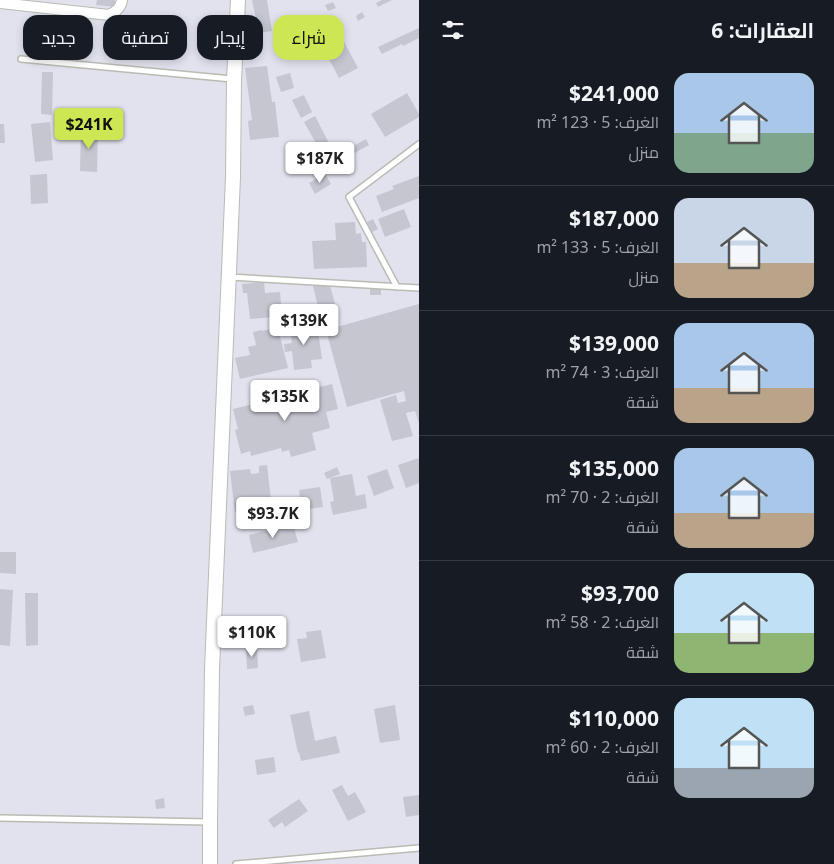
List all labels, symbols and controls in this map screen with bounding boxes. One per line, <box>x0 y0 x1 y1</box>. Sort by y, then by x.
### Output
chip: جديد <box>23 15 93 60</box>
chip: تصفية <box>103 15 187 60</box>
chip: إيجار <box>197 15 263 60</box>
chip: شراء <box>273 15 344 60</box>
icon: filters <box>439 16 467 44</box>
text: العقارات: 6 <box>711 16 814 44</box>
text: $241,000 <box>569 79 659 107</box>
icon: home <box>714 93 774 153</box>
pin: $241K <box>54 108 124 150</box>
text: الغرف: 5 · 123 m² <box>536 111 659 133</box>
text: $241K <box>65 113 113 135</box>
text: منزل <box>629 141 659 163</box>
pin: $187K <box>285 142 355 184</box>
text: $187K <box>296 147 344 169</box>
text: $187,000 <box>569 204 659 232</box>
icon: home <box>714 218 774 278</box>
text: الغرف: 5 · 133 m² <box>536 236 659 258</box>
text: منزل <box>629 266 659 288</box>
pin: $139K <box>269 304 339 346</box>
text: $139K <box>280 309 328 331</box>
text: $139,000 <box>569 329 659 357</box>
icon: home <box>714 343 774 403</box>
text: الغرف: 3 · 74 m² <box>546 361 659 383</box>
pin: $135K <box>250 380 320 422</box>
text: $135K <box>261 385 309 407</box>
text: شقة <box>626 391 659 413</box>
text: $135,000 <box>569 454 659 482</box>
icon: home <box>714 468 774 528</box>
text: الغرف: 2 · 70 m² <box>546 486 659 508</box>
pin: $93.7K <box>232 496 314 539</box>
text: $93.7K <box>247 502 299 524</box>
text: شقة <box>626 516 659 538</box>
text: $93,700 <box>581 579 659 607</box>
icon: home <box>714 593 774 653</box>
text: الغرف: 2 · 58 m² <box>546 611 659 633</box>
pin: $110K <box>217 616 287 658</box>
text: $110K <box>228 621 276 643</box>
text: شقة <box>626 641 659 663</box>
text: $110,000 <box>569 704 659 732</box>
icon: home <box>714 718 774 778</box>
text: الغرف: 2 · 60 m² <box>546 736 659 758</box>
text: شقة <box>626 766 659 788</box>

